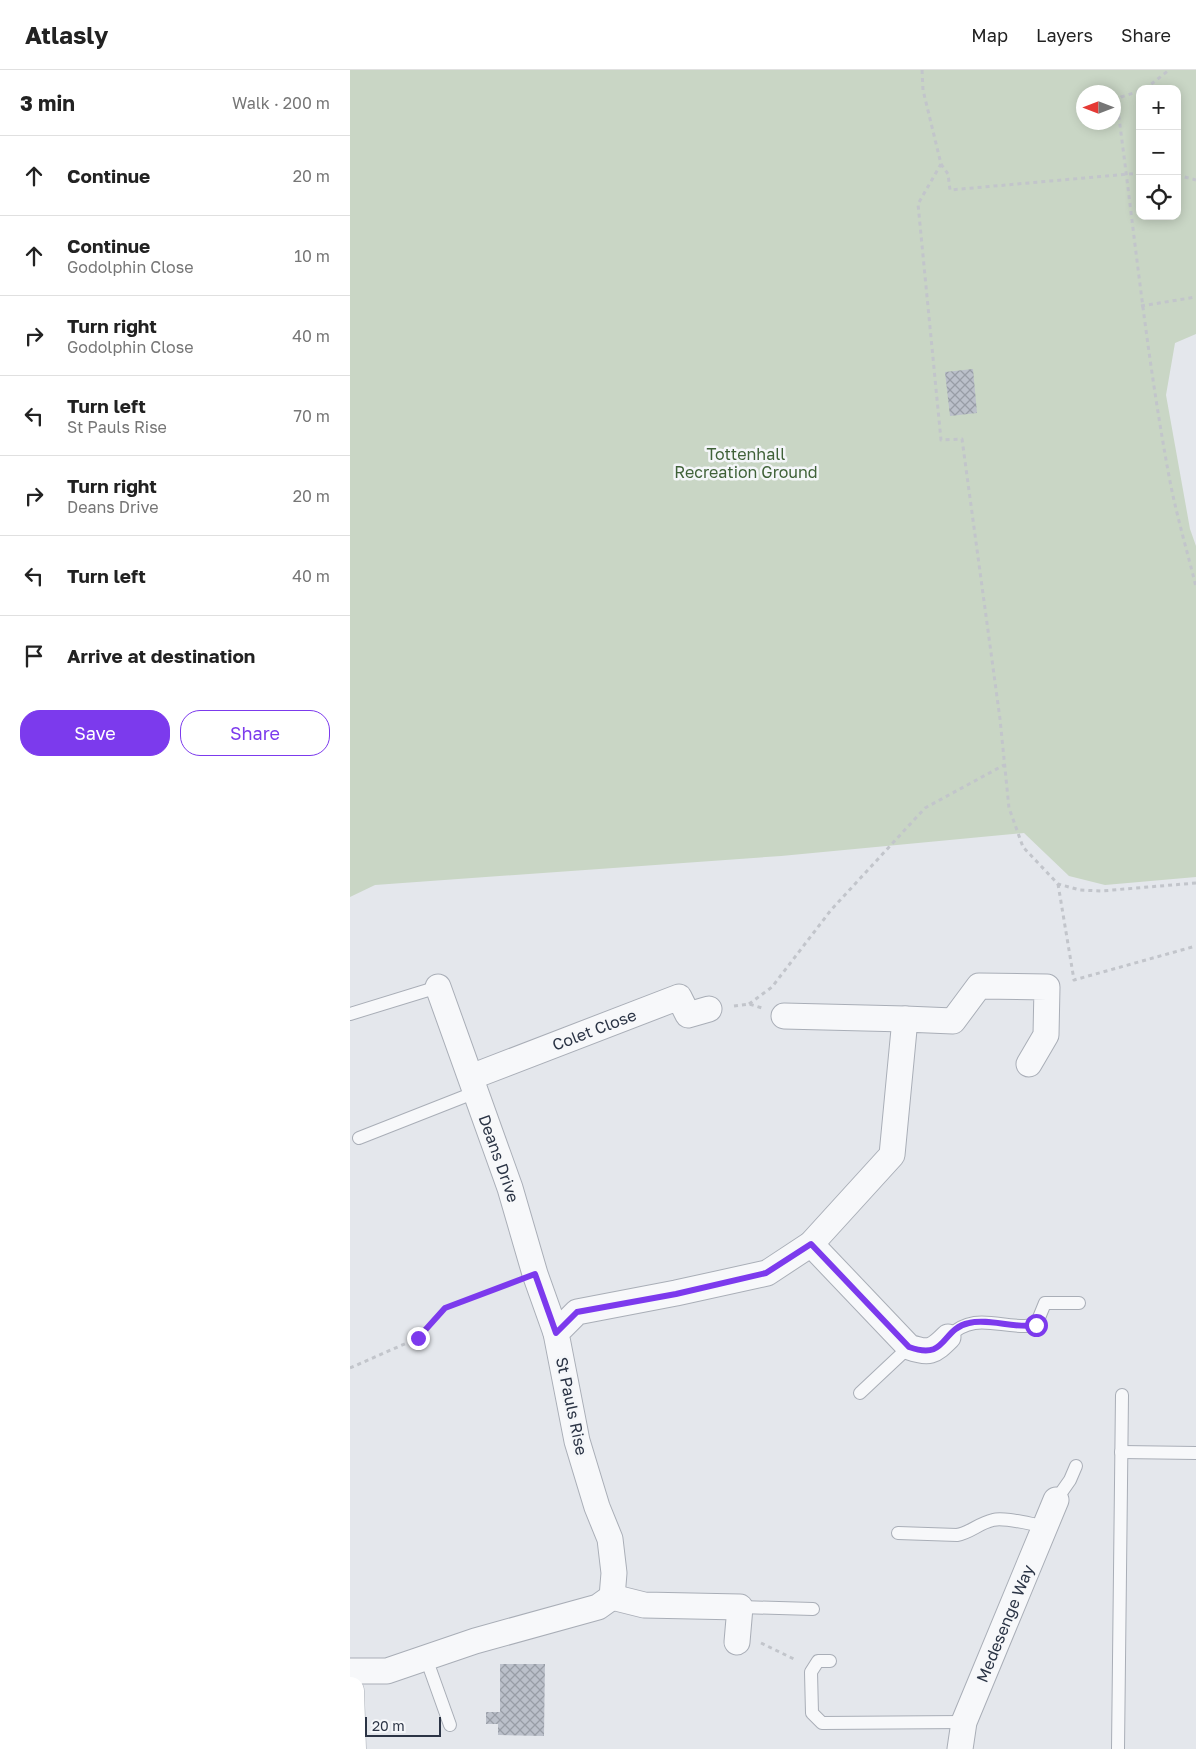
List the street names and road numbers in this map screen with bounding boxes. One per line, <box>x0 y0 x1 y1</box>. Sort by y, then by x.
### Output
street label: Colet Close <box>549 1004 639 1055</box>
street label: Deans Drive <box>475 1112 524 1204</box>
street label: St Pauls Rise <box>552 1355 592 1457</box>
street label: Medesenge Way <box>972 1562 1038 1685</box>

